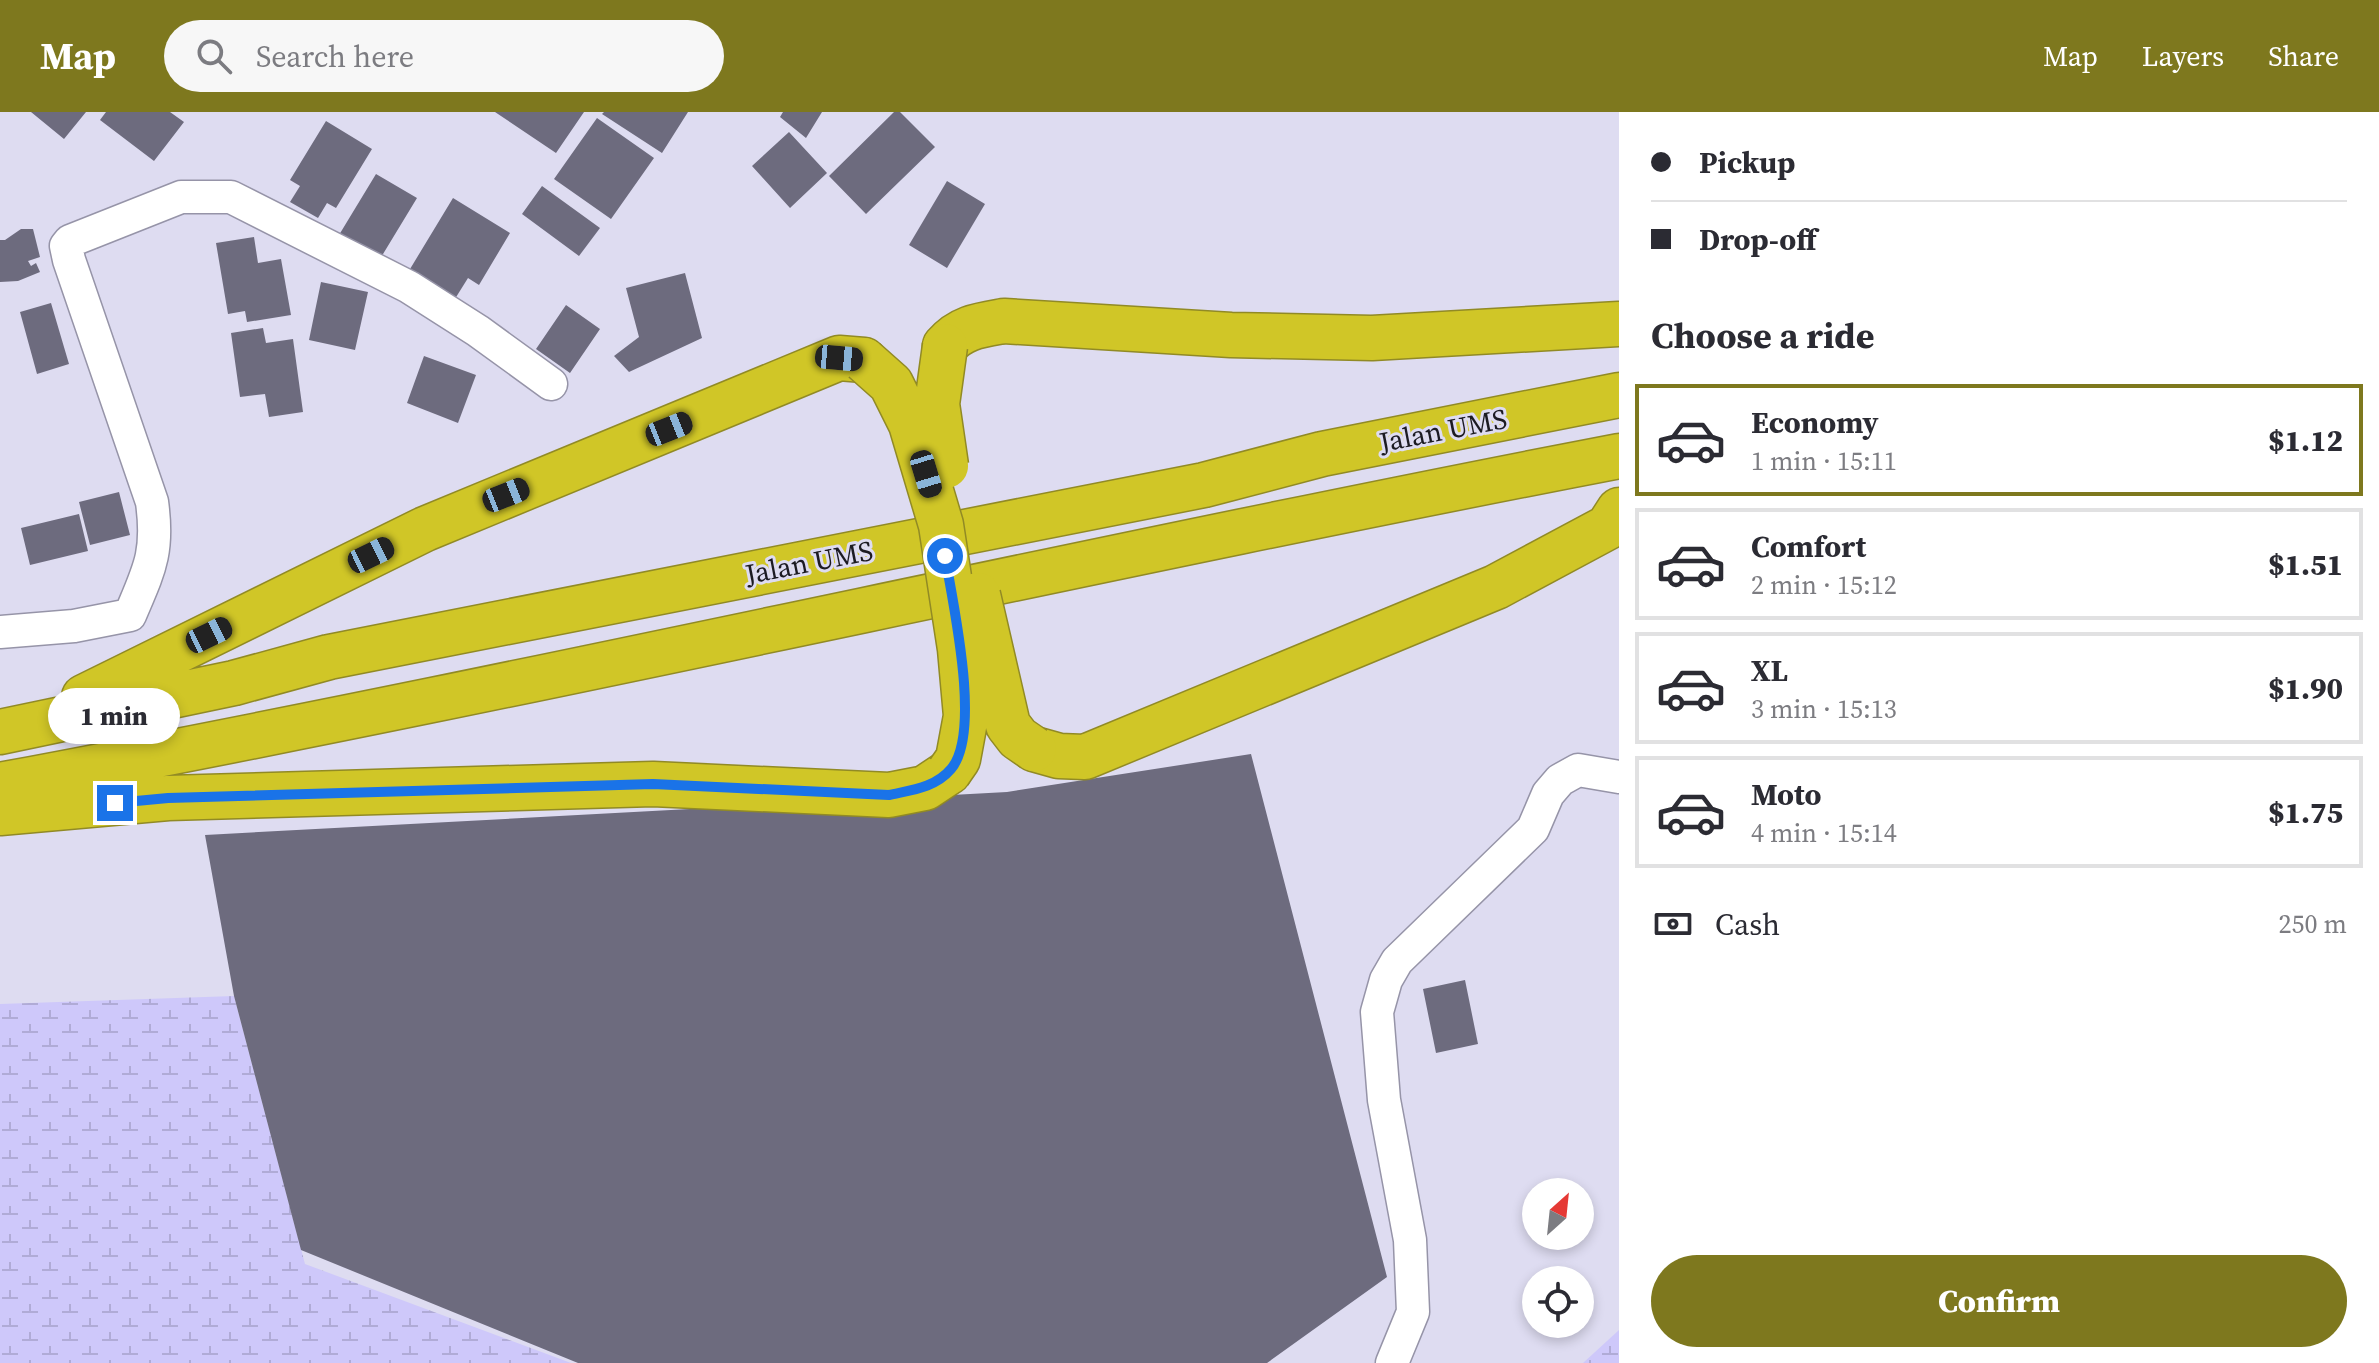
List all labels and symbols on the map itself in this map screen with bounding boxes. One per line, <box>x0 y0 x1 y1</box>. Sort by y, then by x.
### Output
car <box>814 344 864 372</box>
street label: Jalan UMS <box>1375 399 1510 461</box>
car <box>642 409 696 449</box>
car <box>908 448 944 500</box>
car <box>479 475 533 515</box>
street label: Jalan UMS <box>741 531 876 593</box>
car <box>344 534 398 576</box>
route start <box>927 538 963 574</box>
car <box>182 614 236 656</box>
callout: 1 min <box>49 687 181 743</box>
route end <box>97 785 133 821</box>
north arrow <box>1522 1178 1594 1250</box>

